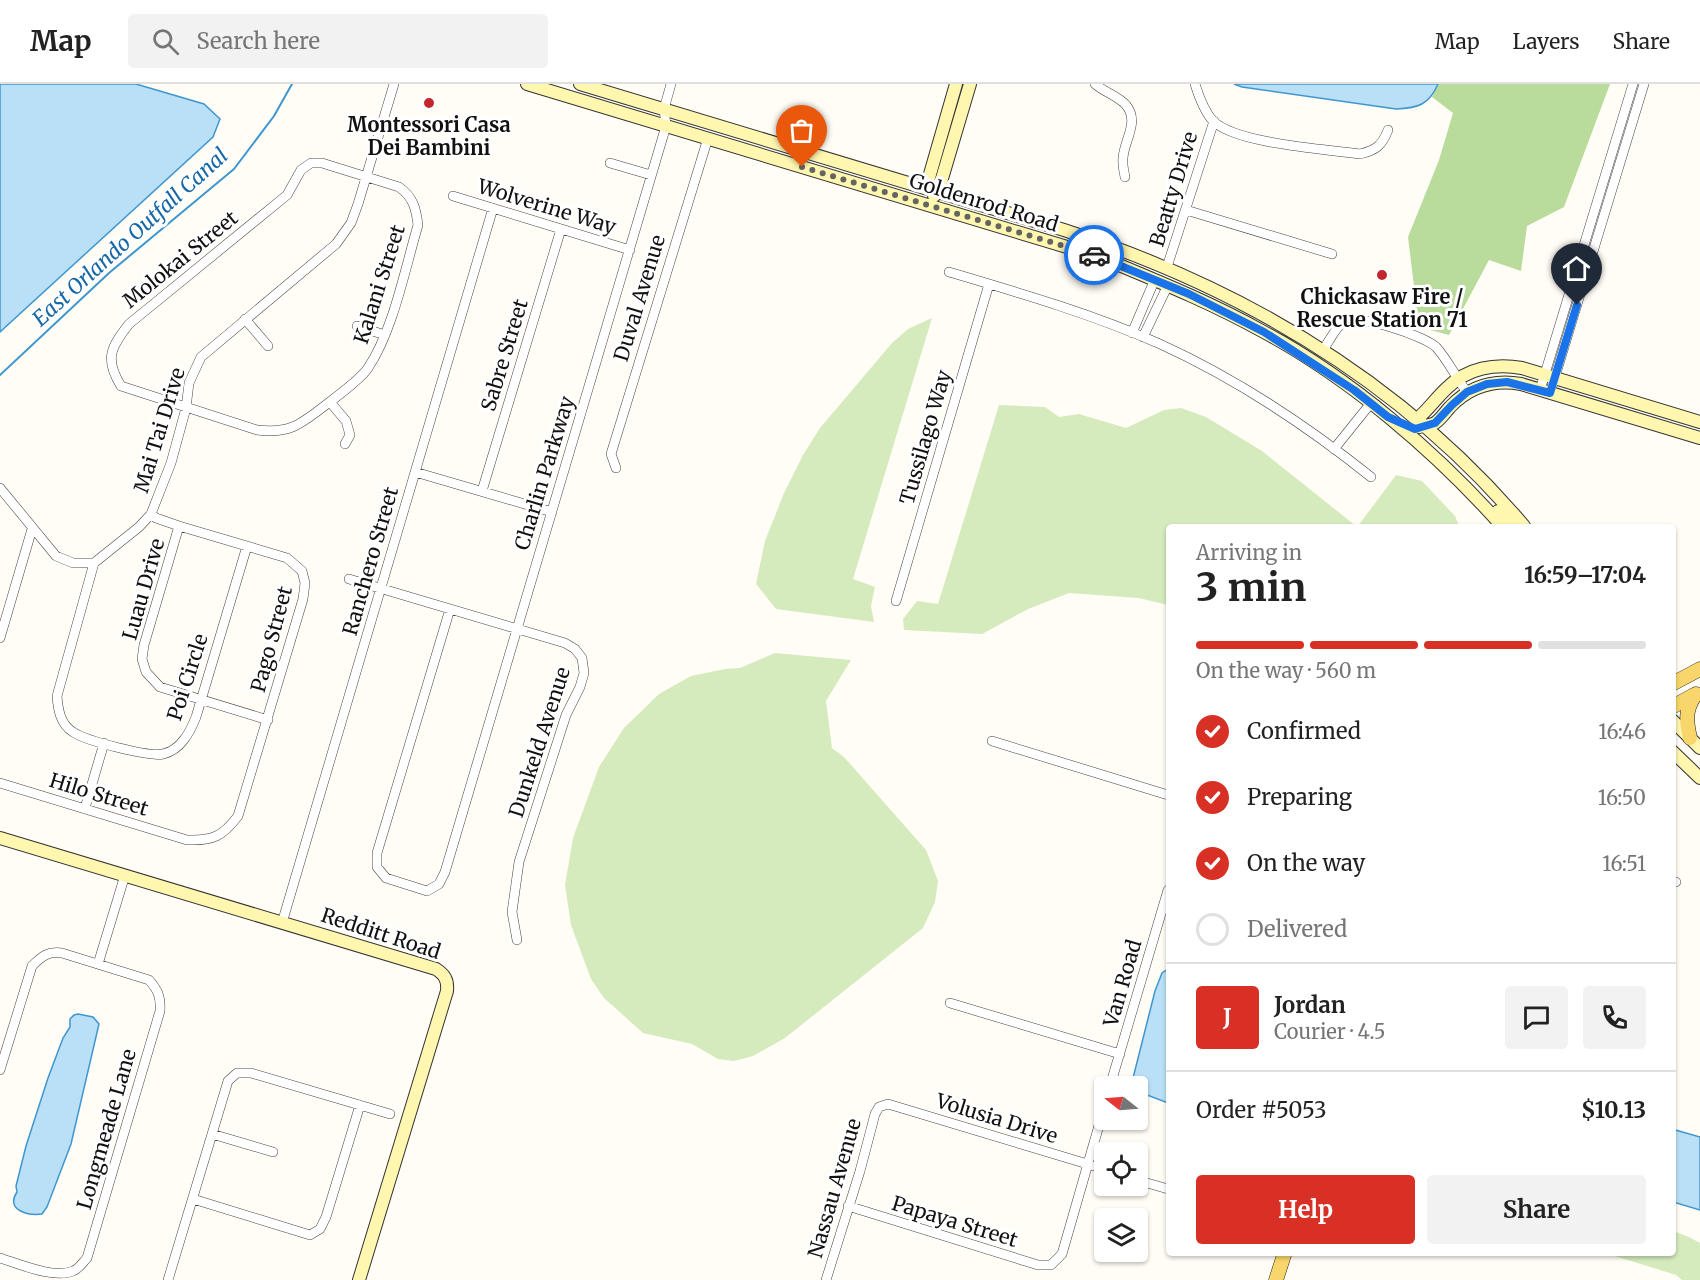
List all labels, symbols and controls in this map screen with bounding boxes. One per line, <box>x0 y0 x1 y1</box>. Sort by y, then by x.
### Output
search box <box>128 14 548 68</box>
text: Map <box>30 23 92 59</box>
icon: search <box>149 25 182 58</box>
text: Search here <box>197 27 320 55</box>
text: Map <box>1435 28 1480 55</box>
text: Layers <box>1513 28 1580 55</box>
text: Share <box>1613 28 1670 55</box>
marker: Montessori Casa Dei Bambini <box>422 96 436 110</box>
pin <box>776 105 827 167</box>
place label: Montessori Casa Dei Bambini <box>347 112 511 160</box>
icon: bag <box>785 114 818 147</box>
street label: Beatty Drive <box>1144 128 1202 250</box>
water label: East Orlando Outfall Canal <box>27 142 233 332</box>
street label: Goldenrod Road <box>906 167 1062 237</box>
street label: Wolverine Way <box>474 173 619 239</box>
street label: Molokai Street <box>117 205 243 313</box>
street label: Kalani Street <box>348 221 410 347</box>
courier <box>1064 225 1124 285</box>
street label: Duval Avenue <box>608 232 670 364</box>
icon: car <box>1078 239 1111 272</box>
pin <box>1551 243 1602 305</box>
icon: home <box>1560 252 1593 285</box>
marker: Chickasaw Fire / Rescue Station 71 <box>1375 268 1389 282</box>
place label: Chickasaw Fire / Rescue Station 71 <box>1296 284 1468 332</box>
street label: Sabre Street <box>475 296 533 414</box>
street label: Mai Tai Drive <box>128 365 190 495</box>
street label: Tussilago Way <box>894 367 956 507</box>
street label: Charlin Parkway <box>509 393 579 553</box>
street label: Ranchero Street <box>337 484 403 638</box>
street label: Luau Drive <box>117 535 169 643</box>
text: Arriving in <box>1196 540 1302 565</box>
text: 16:59–17:04 <box>1524 561 1646 589</box>
text: 3 min <box>1196 563 1306 612</box>
street label: Pago Street <box>245 583 297 695</box>
street label: Poi Circle <box>161 630 213 724</box>
text: On the way · 560 m <box>1196 658 1376 683</box>
street label: Dunkeld Avenue <box>503 664 575 820</box>
icon: check <box>1196 715 1229 748</box>
text: Confirmed <box>1247 717 1361 745</box>
text: 16:46 <box>1598 719 1646 744</box>
street label: Hilo Street <box>47 767 152 821</box>
icon: check <box>1196 781 1229 814</box>
text: Preparing <box>1247 783 1352 811</box>
text: 16:50 <box>1598 785 1646 810</box>
icon: check <box>1196 847 1229 880</box>
text: On the way <box>1247 849 1365 877</box>
text: 16:51 <box>1602 851 1646 876</box>
street label: Redditt Road <box>318 902 444 964</box>
text: Delivered <box>1247 915 1347 943</box>
street label: Van Road <box>1097 937 1146 1030</box>
button: chat <box>1505 986 1568 1049</box>
button: phone <box>1583 986 1646 1049</box>
text: Jordan <box>1274 991 1346 1019</box>
text: J <box>1223 1003 1232 1031</box>
text: Courier · 4.5 <box>1274 1019 1386 1044</box>
street label: Longmeade Lane <box>71 1046 141 1212</box>
north arrow <box>1094 1076 1148 1130</box>
map controls <box>1094 1076 1148 1262</box>
street label: Volusia Drive <box>932 1087 1061 1148</box>
text: Order #5053 <box>1196 1096 1326 1124</box>
text: $10.13 <box>1581 1096 1646 1124</box>
street label: Nassau Avenue <box>802 1115 866 1261</box>
button: locate <box>1094 1142 1148 1196</box>
button: Help <box>1196 1175 1415 1244</box>
button: Share <box>1427 1175 1646 1244</box>
street label: Papaya Street <box>889 1190 1021 1252</box>
button: layers <box>1094 1208 1148 1262</box>

